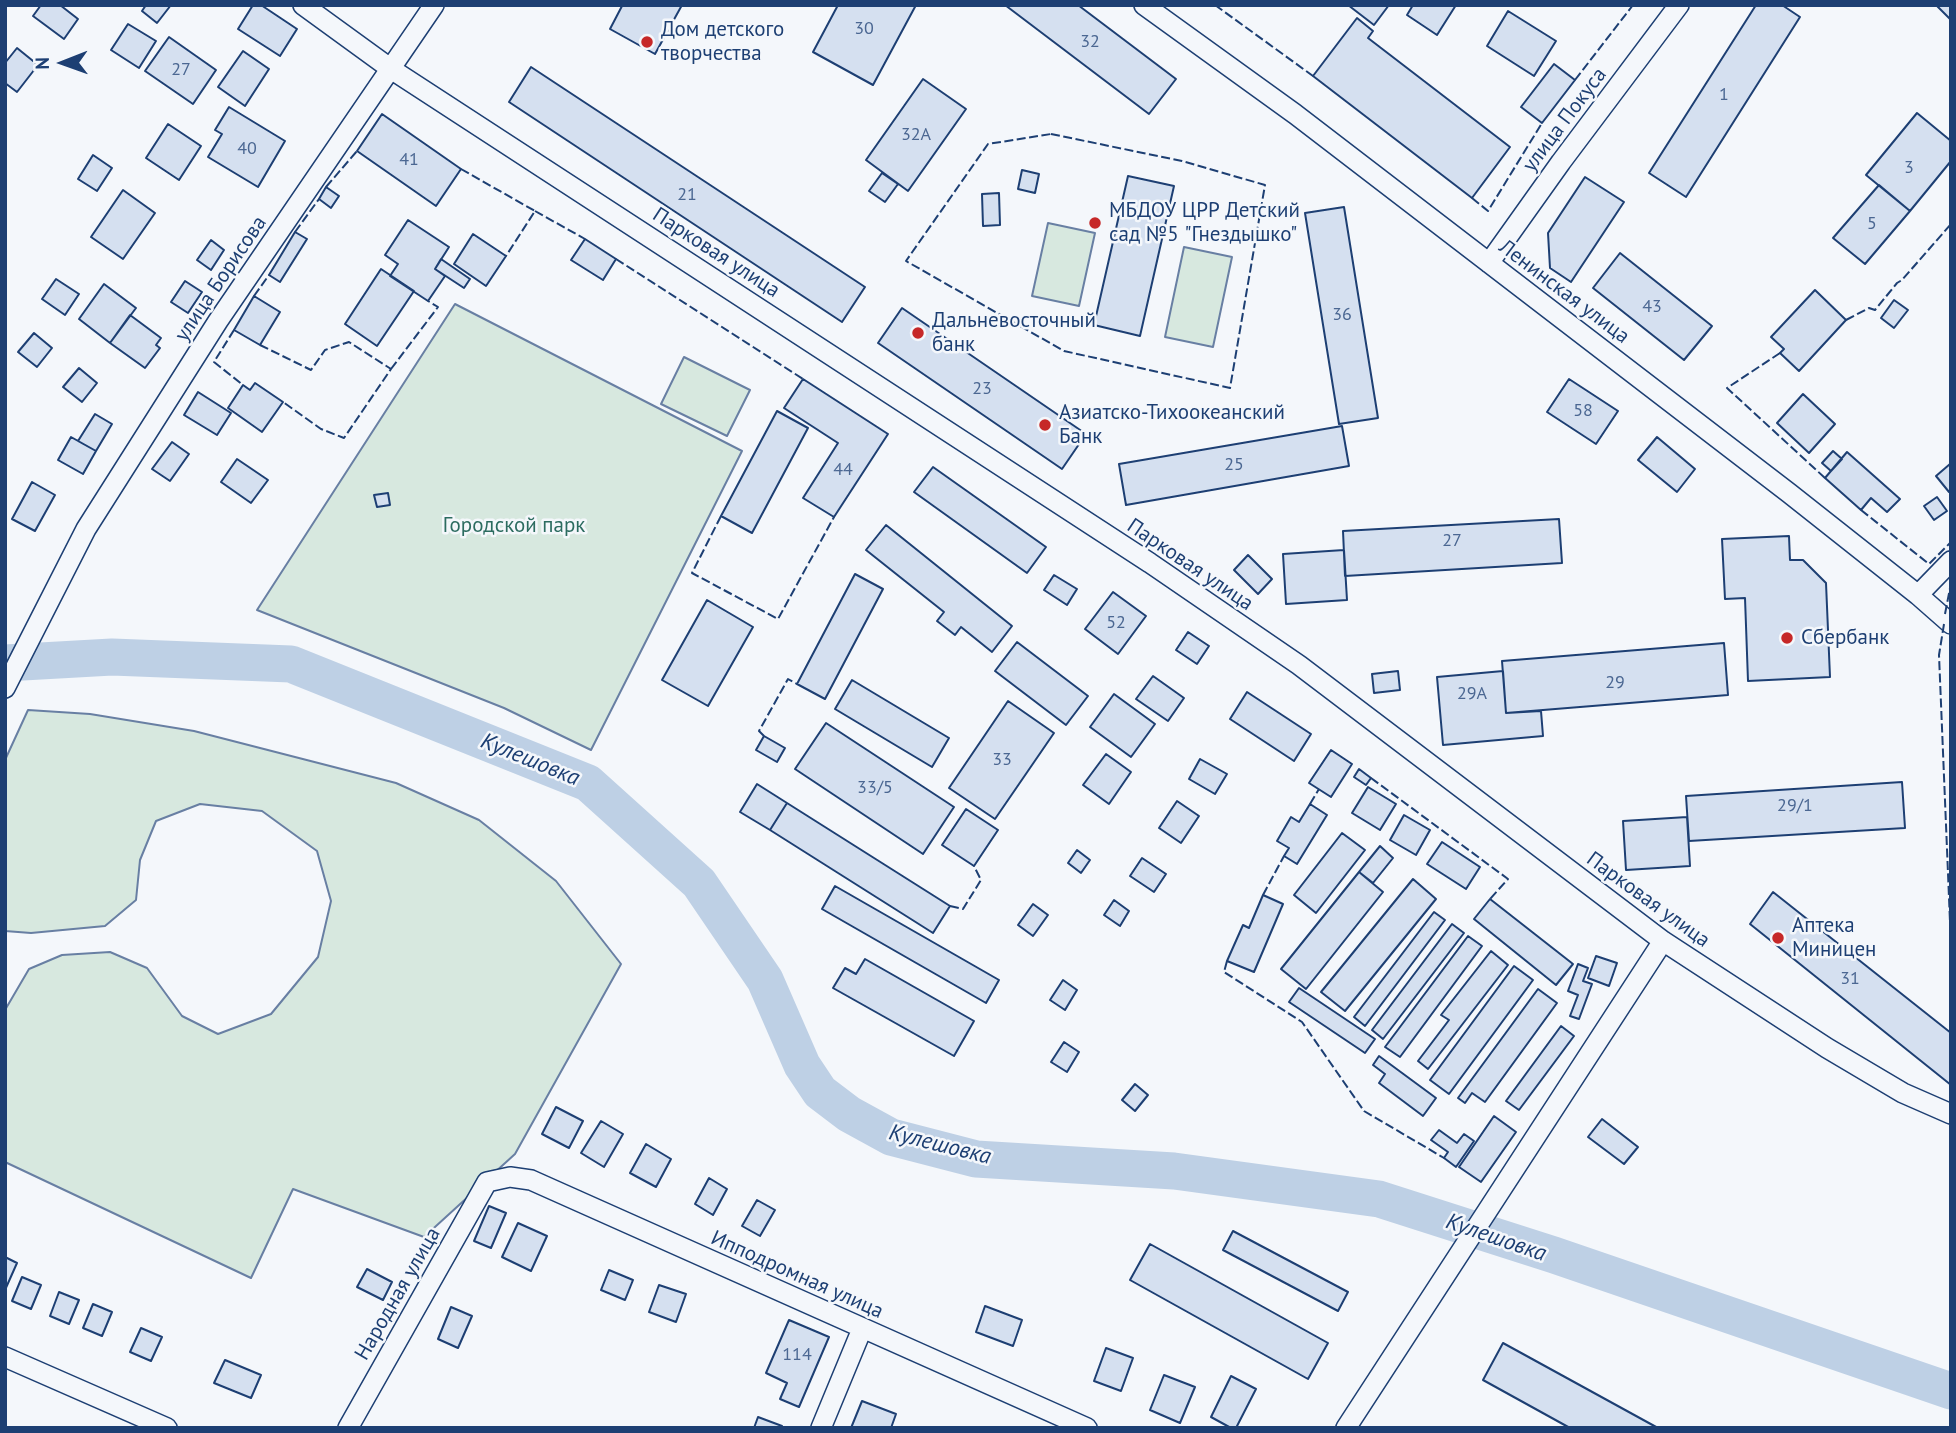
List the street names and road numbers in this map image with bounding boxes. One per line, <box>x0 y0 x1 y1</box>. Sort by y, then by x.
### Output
street label: улица Покуса <box>1518 63 1612 177</box>
street label: Парковая улица <box>648 203 784 303</box>
street label: улица Борисова <box>170 212 272 346</box>
street label: Ленинская улица <box>1494 235 1634 349</box>
street label: Парковая улица <box>1122 514 1258 616</box>
street label: Парковая улица <box>1581 847 1715 953</box>
street label: Народная улица <box>350 1223 446 1365</box>
street label: Ипподромная улица <box>707 1226 887 1324</box>

